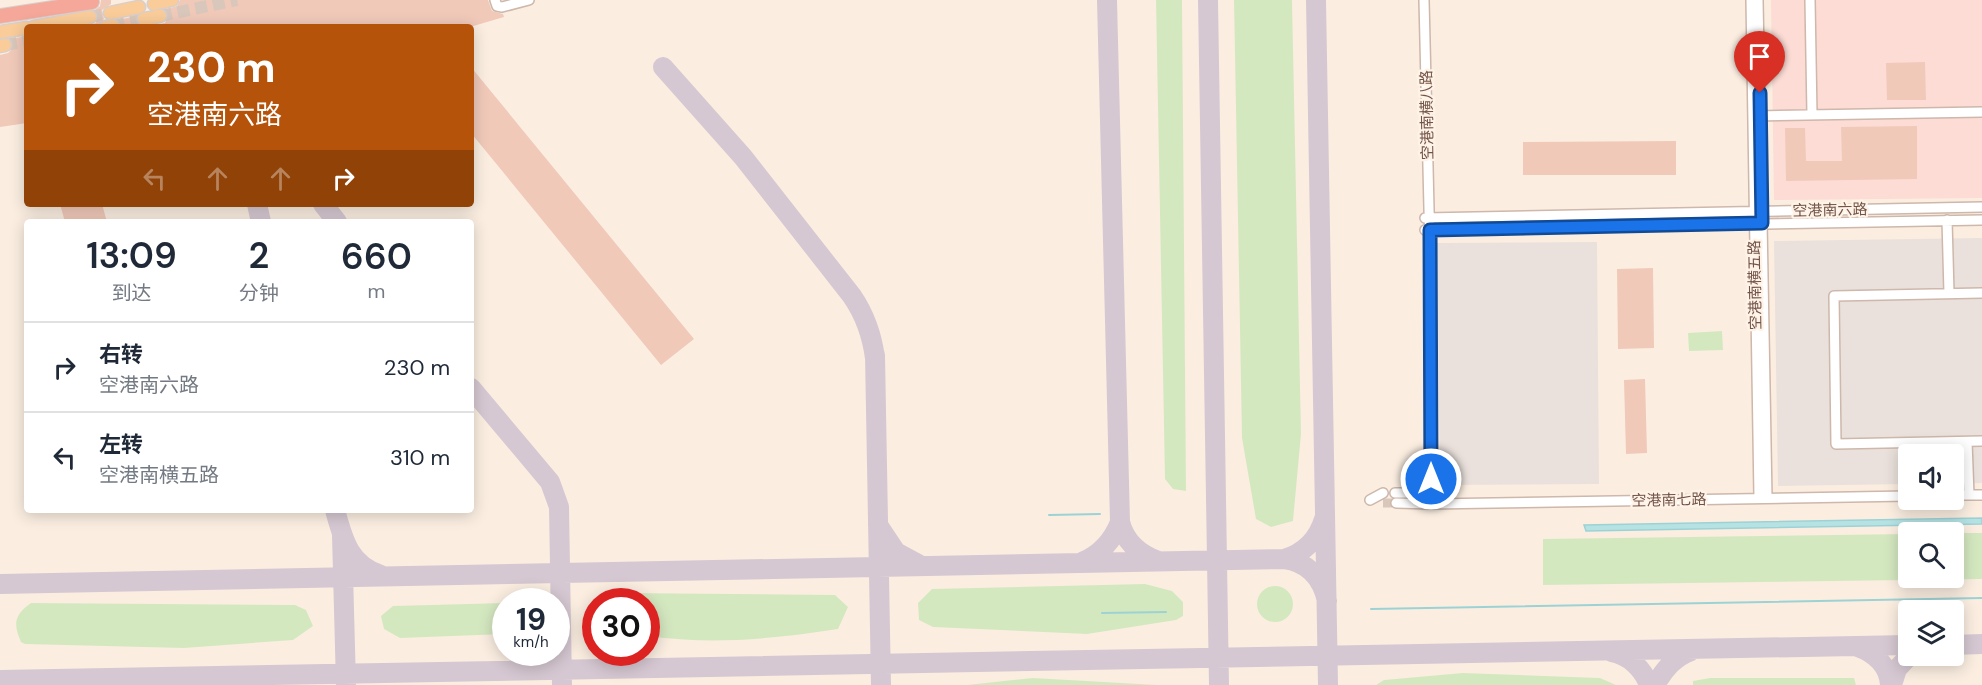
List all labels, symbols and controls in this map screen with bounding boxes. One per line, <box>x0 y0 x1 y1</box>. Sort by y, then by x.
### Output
pin <box>1734 31 1785 93</box>
text: 230 m <box>147 40 276 95</box>
icon: arrive <box>1743 40 1776 73</box>
icon: right <box>48 48 126 126</box>
street label: 空港南横八路 <box>1416 70 1438 160</box>
text: 空港南六路 <box>147 97 282 132</box>
icon: left <box>138 162 171 195</box>
icon: ahead <box>201 162 234 195</box>
icon: ahead <box>264 162 297 195</box>
icon: right <box>327 162 360 195</box>
street label: 空港南六路 <box>1792 199 1868 221</box>
text: 13:09 <box>86 232 177 279</box>
text: 2 <box>249 232 269 279</box>
text: 660 <box>341 233 412 280</box>
street label: 空港南横五路 <box>1744 240 1766 330</box>
text: m <box>368 278 385 304</box>
text: 到达 <box>111 280 151 306</box>
text: 分钟 <box>239 280 279 306</box>
text: 右转 <box>99 340 143 369</box>
icon: right <box>48 351 81 384</box>
text: 230 m <box>384 353 450 382</box>
text: 空港南六路 <box>99 372 199 398</box>
text: 左转 <box>99 430 143 459</box>
icon: left <box>48 441 81 474</box>
text: 310 m <box>390 443 450 472</box>
map controls <box>1898 444 1964 666</box>
button: sound <box>1898 444 1964 510</box>
position arrow <box>1399 447 1463 511</box>
text: 空港南横五路 <box>99 462 219 488</box>
street label: 空港南七路 <box>1631 489 1707 511</box>
button: search <box>1898 522 1964 588</box>
speed limit sign: 30 <box>582 588 660 666</box>
text: 19 <box>516 600 546 639</box>
button: layers <box>1898 600 1964 666</box>
text: km/h <box>513 632 549 652</box>

